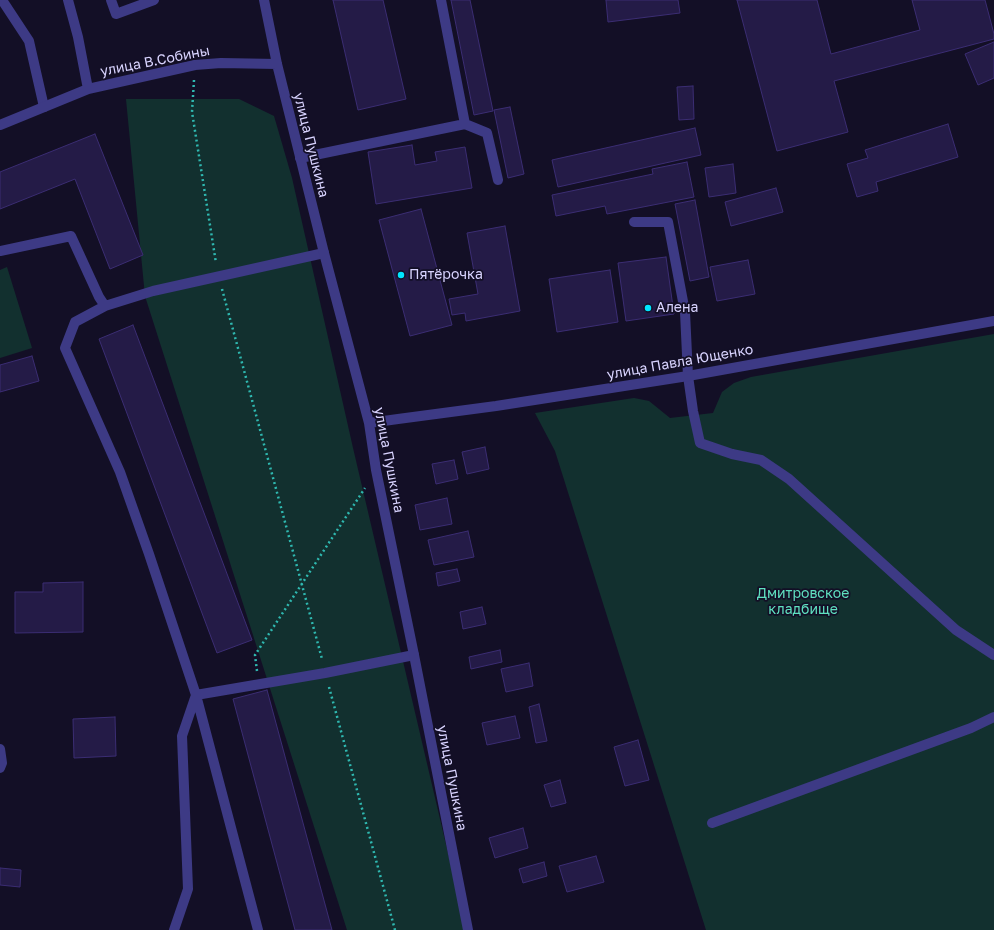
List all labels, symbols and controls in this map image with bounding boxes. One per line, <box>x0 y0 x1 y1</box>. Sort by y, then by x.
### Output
street label: улица В.Собины <box>99 42 211 80</box>
street label: улица Пушкина <box>290 91 332 199</box>
place label: Пятёрочка <box>409 267 483 283</box>
marker: Пятёрочка <box>396 270 406 280</box>
place label: Алена <box>656 300 698 316</box>
marker: Алена <box>643 303 653 313</box>
street label: улица Павла Ющенко <box>606 341 754 383</box>
street label: улица Пушкина <box>371 406 407 514</box>
park label: Дмитровское кладбище <box>757 586 849 618</box>
street label: улица Пушкина <box>434 724 470 832</box>

